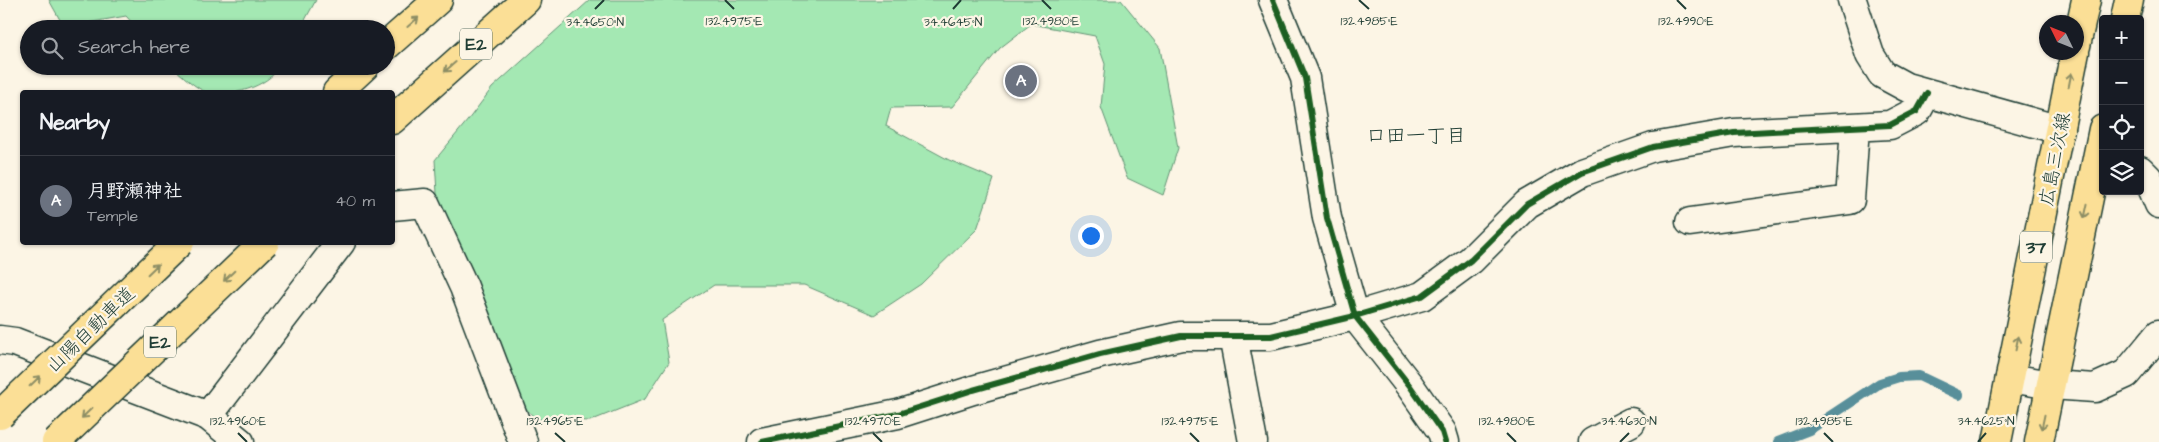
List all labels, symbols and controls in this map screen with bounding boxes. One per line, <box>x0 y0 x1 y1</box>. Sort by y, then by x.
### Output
text: 132.4975°E <box>706 13 762 30</box>
text: 132.4980°E <box>1023 13 1079 30</box>
text: 132.4985°E <box>1340 13 1398 30</box>
text: 132.4990°E <box>1658 13 1714 30</box>
text: 34.4650°N <box>566 14 624 31</box>
text: 34.4645°N <box>924 14 983 31</box>
north arrow <box>2039 15 2084 60</box>
map controls <box>2099 15 2144 195</box>
button: + <box>2099 15 2144 60</box>
one-way arrow <box>406 17 419 28</box>
search box <box>20 20 395 75</box>
road number: E2 <box>460 29 492 60</box>
icon: search <box>38 34 66 62</box>
text: Search here <box>78 34 190 61</box>
button: − <box>2099 60 2144 105</box>
one-way arrow <box>444 61 457 73</box>
pin: A <box>1005 62 1037 100</box>
one-way arrow <box>2065 73 2075 89</box>
button: locate <box>2099 105 2144 150</box>
text: Nearby <box>40 108 110 137</box>
street label: 広島三次線 <box>2033 110 2078 208</box>
district label: 口田一丁目 <box>1366 122 1466 150</box>
button: layers <box>2099 150 2144 195</box>
text: 月野瀬神社 <box>87 178 182 205</box>
text: A <box>51 190 61 212</box>
text: 40 m <box>335 190 375 212</box>
one-way arrow <box>2081 203 2090 219</box>
text: Temple <box>87 205 138 227</box>
your location <box>1078 223 1104 249</box>
road number: 37 <box>2020 232 2052 262</box>
one-way arrow <box>146 263 159 275</box>
one-way arrow <box>223 270 236 282</box>
street label: 山陽自動車道 <box>41 281 141 379</box>
road number: E2 <box>144 327 176 358</box>
one-way arrow <box>2013 335 2022 351</box>
one-way arrow <box>29 375 42 387</box>
one-way arrow <box>80 407 93 419</box>
text: 132.4960°E <box>210 413 266 430</box>
text: 132.4965°E <box>527 413 583 430</box>
text: 132.4970°E <box>845 413 901 430</box>
text: 132.4975°E <box>1162 413 1218 430</box>
text: 132.4980°E <box>1479 413 1535 430</box>
text: 34.4630°N <box>1601 413 1657 430</box>
text: 132.4985°E <box>1795 413 1853 430</box>
text: 34.4625°N <box>1957 413 2015 430</box>
one-way arrow <box>2038 414 2048 430</box>

